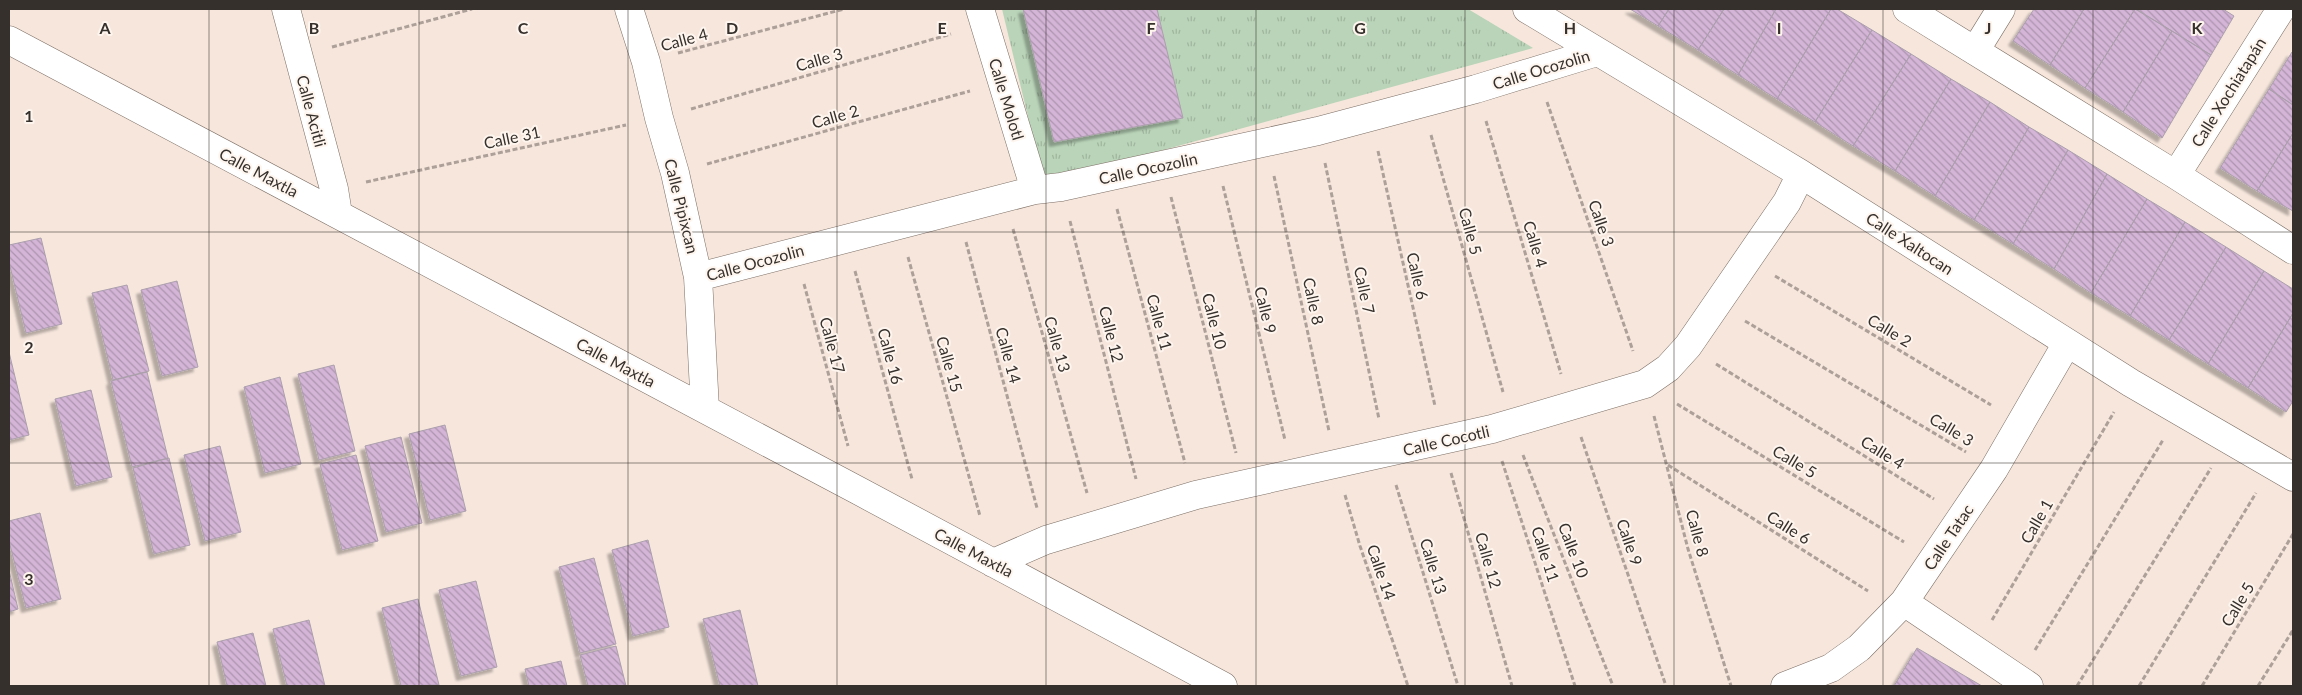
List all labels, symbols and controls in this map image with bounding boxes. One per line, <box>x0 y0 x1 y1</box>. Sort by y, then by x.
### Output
text: A <box>98 18 111 37</box>
text: B <box>309 18 319 37</box>
text: C <box>518 18 529 37</box>
text: D <box>726 18 738 37</box>
text: E <box>937 18 947 37</box>
text: F <box>1146 18 1156 37</box>
text: G <box>1354 18 1366 37</box>
text: H <box>1564 18 1576 37</box>
text: I <box>1777 18 1781 37</box>
text: J <box>1985 18 1991 37</box>
text: K <box>2192 18 2204 37</box>
street label: Calle 4 <box>658 24 710 54</box>
street label: Calle Xochiatapán <box>2187 34 2269 150</box>
street label: Calle 3 <box>793 43 845 75</box>
street label: Calle Ocozolin <box>1490 45 1592 93</box>
street label: Calle Molotl <box>986 56 1028 142</box>
street label: Calle Acitli <box>293 73 331 149</box>
street label: Calle 2 <box>809 100 861 132</box>
text: 1 <box>24 106 34 125</box>
street label: Calle 31 <box>482 122 542 152</box>
street label: Calle Maxtla <box>216 143 302 201</box>
street label: Calle Ocozolin <box>1097 148 1199 188</box>
street label: Calle Pipixcan <box>661 157 703 255</box>
street label: Calle 3 <box>1585 197 1619 249</box>
street label: Calle 5 <box>1456 205 1486 257</box>
street label: Calle Xaltocan <box>1863 208 1957 278</box>
street label: Calle 4 <box>1520 218 1552 270</box>
street label: Calle Ocozolin <box>704 240 806 284</box>
street label: Calle 6 <box>1403 250 1433 302</box>
street label: Calle 7 <box>1351 265 1379 315</box>
street label: Calle 8 <box>1300 276 1328 326</box>
street label: Calle 9 <box>1251 284 1281 336</box>
street label: Calle 10 <box>1199 291 1231 351</box>
street label: Calle 11 <box>1143 292 1177 352</box>
street label: Calle 12 <box>1096 304 1128 364</box>
street label: Calle 2 <box>1865 309 1915 351</box>
street label: Calle 13 <box>1041 314 1075 374</box>
street label: Calle 17 <box>816 315 850 375</box>
street label: Calle 14 <box>992 325 1026 385</box>
street label: Calle 16 <box>874 326 908 386</box>
street label: Calle Maxtla <box>573 333 659 391</box>
street label: Calle 15 <box>933 334 967 394</box>
text: 2 <box>24 337 34 356</box>
street label: Calle 3 <box>1927 408 1977 450</box>
street label: Calle Cocotli <box>1401 421 1491 459</box>
street label: Calle 4 <box>1858 431 1908 473</box>
street label: Calle 5 <box>1770 440 1820 482</box>
street label: Calle 1 <box>2016 495 2056 547</box>
street label: Calle Tatac <box>1919 500 1977 573</box>
street label: Calle 6 <box>1764 506 1814 548</box>
street label: Calle 8 <box>1683 507 1713 559</box>
street label: Calle 9 <box>1613 516 1647 568</box>
street label: Calle 10 <box>1555 520 1593 580</box>
street label: Calle Maxtla <box>931 523 1017 581</box>
street label: Calle 11 <box>1528 524 1564 584</box>
street label: Calle 12 <box>1472 530 1506 590</box>
street label: Calle 13 <box>1417 536 1451 596</box>
street label: Calle 14 <box>1364 542 1400 602</box>
text: 3 <box>24 569 34 588</box>
street label: Calle 5 <box>2216 579 2258 629</box>

